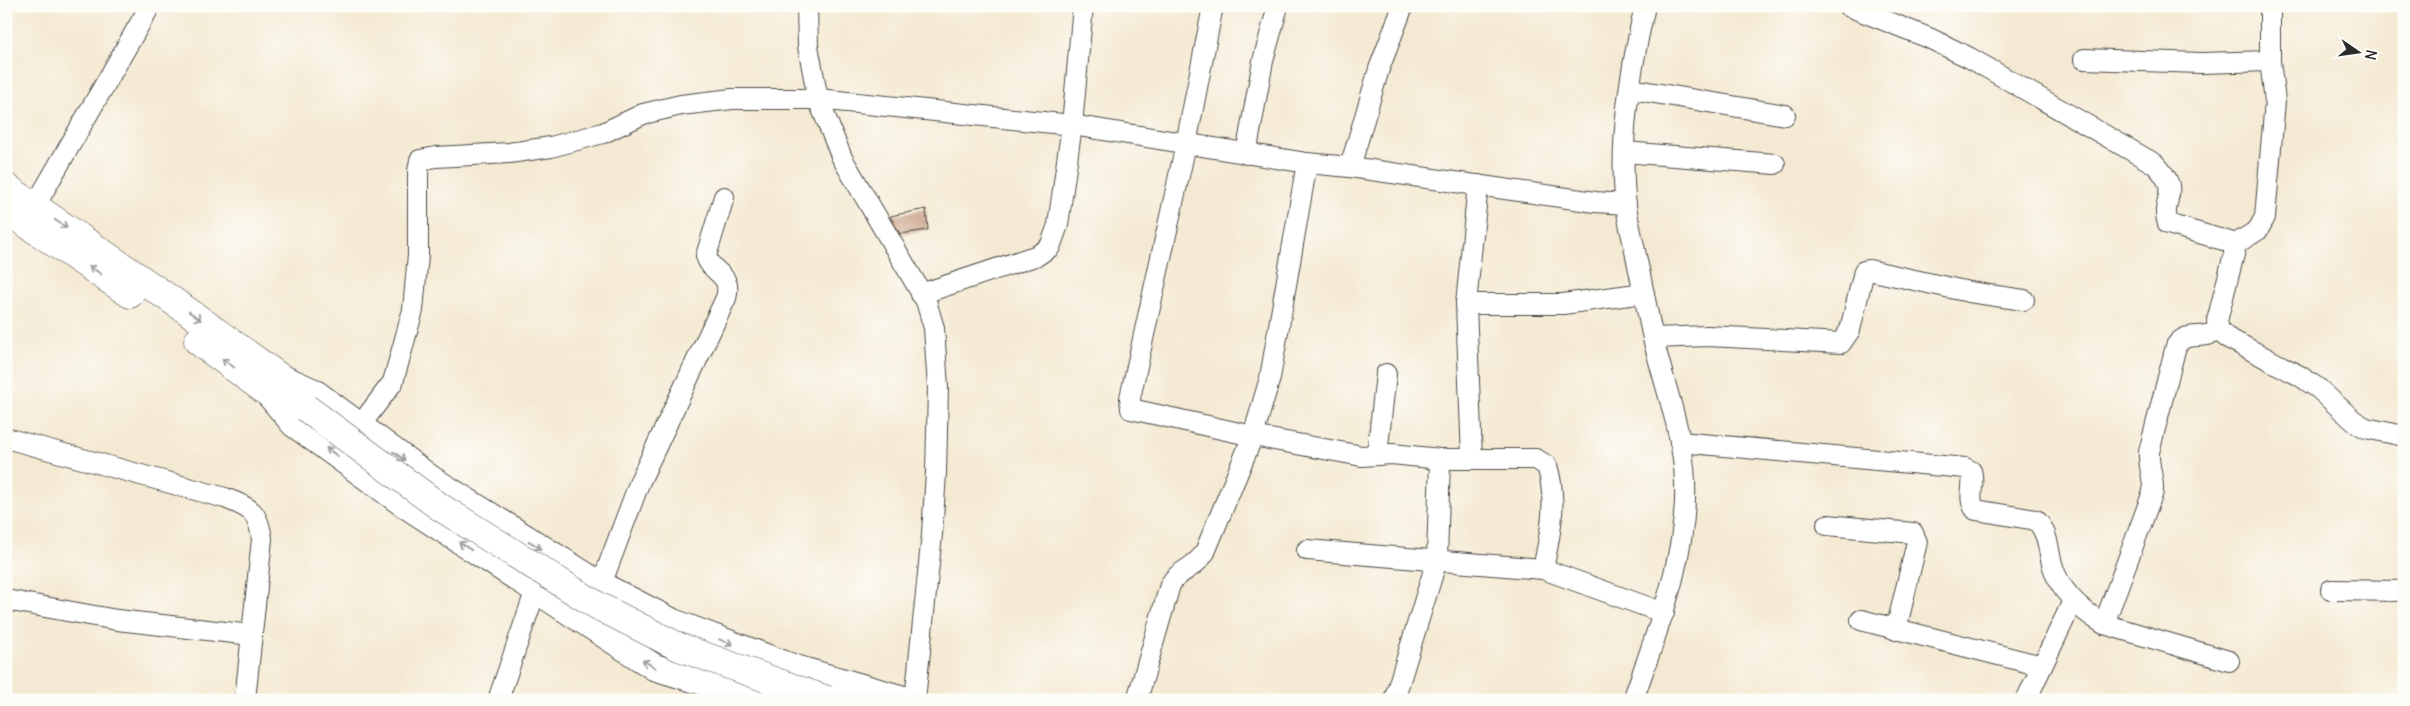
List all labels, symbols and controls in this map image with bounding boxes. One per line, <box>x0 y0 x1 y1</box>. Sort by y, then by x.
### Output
north arrow <box>2332 28 2382 78</box>
text: N <box>2361 48 2381 62</box>
one-way arrow <box>54 219 68 229</box>
one-way arrow <box>88 265 102 276</box>
one-way arrow <box>188 311 202 321</box>
one-way arrow <box>222 358 235 369</box>
one-way arrow <box>325 447 339 457</box>
one-way arrow <box>392 450 405 461</box>
one-way arrow <box>527 540 541 550</box>
one-way arrow <box>458 541 472 551</box>
one-way arrow <box>718 638 733 647</box>
one-way arrow <box>642 659 657 669</box>

